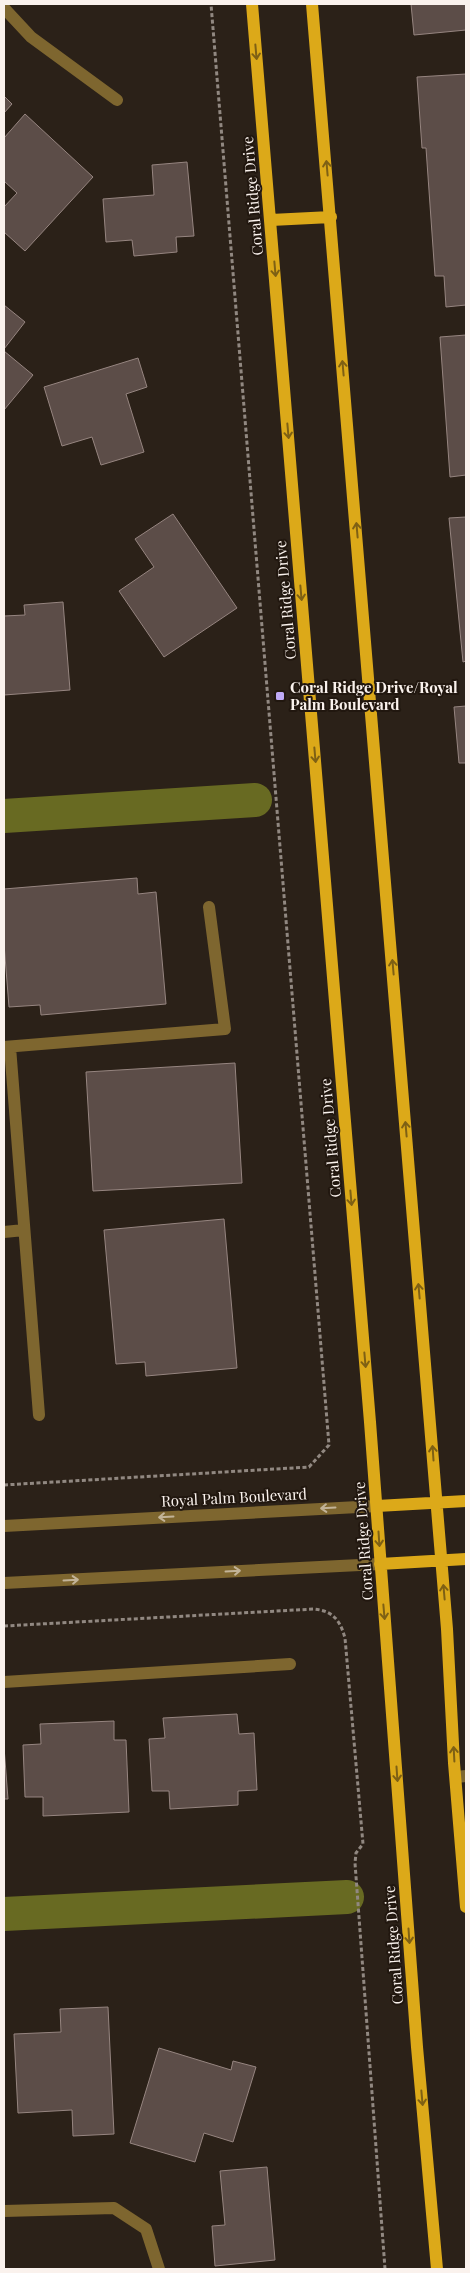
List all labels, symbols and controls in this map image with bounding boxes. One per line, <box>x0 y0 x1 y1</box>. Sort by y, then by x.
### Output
one-way arrow <box>252 44 261 60</box>
street label: Coral Ridge Drive <box>237 136 267 256</box>
one-way arrow <box>322 160 332 176</box>
one-way arrow <box>270 261 279 277</box>
one-way arrow <box>339 360 348 376</box>
one-way arrow <box>283 423 293 439</box>
one-way arrow <box>352 522 361 538</box>
street label: Coral Ridge Drive <box>270 540 300 660</box>
one-way arrow <box>296 585 306 601</box>
place label: Coral Ridge Drive/Royal Palm Boulevard <box>290 677 458 714</box>
marker: Coral Ridge Drive/Royal Palm Boulevard <box>274 690 286 702</box>
one-way arrow <box>310 747 319 763</box>
one-way arrow <box>388 960 397 976</box>
street label: Coral Ridge Drive <box>315 1078 345 1198</box>
one-way arrow <box>401 1122 411 1138</box>
one-way arrow <box>347 1190 356 1206</box>
one-way arrow <box>415 1284 424 1300</box>
one-way arrow <box>360 1352 369 1368</box>
one-way arrow <box>428 1446 437 1462</box>
street label: Coral Ridge Drive <box>349 1481 377 1601</box>
street label: Royal Palm Boulevard <box>161 1483 308 1511</box>
one-way arrow <box>320 1504 336 1513</box>
one-way arrow <box>158 1513 174 1522</box>
one-way arrow <box>374 1531 383 1547</box>
one-way arrow <box>225 1567 241 1576</box>
one-way arrow <box>63 1575 79 1584</box>
one-way arrow <box>439 1584 449 1600</box>
one-way arrow <box>380 1604 389 1620</box>
one-way arrow <box>449 1746 458 1762</box>
one-way arrow <box>392 1766 402 1782</box>
street label: Coral Ridge Drive <box>379 1885 407 2005</box>
one-way arrow <box>404 1928 414 1944</box>
one-way arrow <box>417 2090 426 2106</box>

